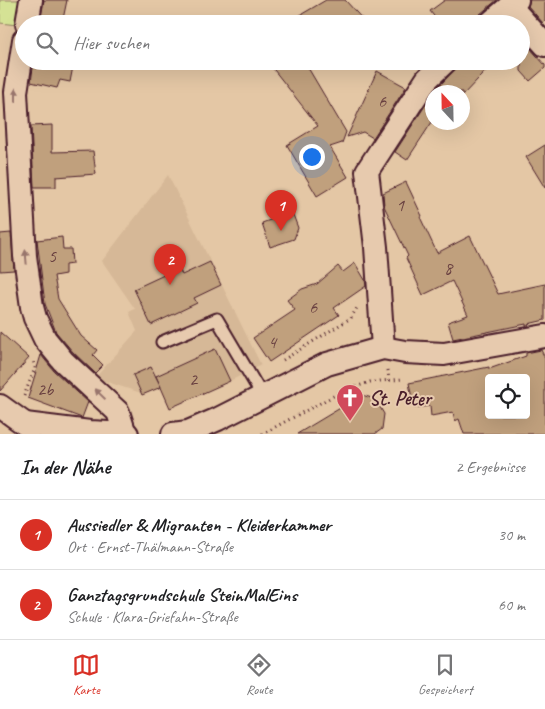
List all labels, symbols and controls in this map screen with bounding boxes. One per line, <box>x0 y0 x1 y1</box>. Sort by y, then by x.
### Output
search box <box>15 15 530 70</box>
icon: search <box>33 29 61 57</box>
text: Hier suchen <box>73 31 149 55</box>
north arrow <box>425 85 470 130</box>
one-way arrow <box>12 87 20 103</box>
house number: 6 <box>378 90 387 112</box>
your location <box>299 144 325 170</box>
pin: 1 <box>265 190 297 231</box>
house number: 1 <box>396 194 405 216</box>
pin: 2 <box>154 244 186 285</box>
house number: 5 <box>48 245 57 267</box>
one-way arrow <box>21 249 29 265</box>
house number: 8 <box>444 257 454 279</box>
house number: 6 <box>309 296 318 318</box>
house number: 4 <box>268 331 278 353</box>
house number: 2 <box>189 368 199 390</box>
map controls <box>485 374 530 419</box>
button: locate <box>485 374 530 419</box>
house number: 2b <box>37 378 54 400</box>
church icon: St. Peter <box>335 383 365 422</box>
place label: St. Peter <box>369 386 434 411</box>
one-way arrow <box>94 388 106 400</box>
text: In der Nähe <box>20 454 110 480</box>
text: 2 Ergebnisse <box>456 457 525 477</box>
text: Aussiedler & Migranten - Kleiderkammer <box>67 513 331 537</box>
text: 1 <box>32 525 40 545</box>
text: 30 m <box>498 525 525 545</box>
text: Ort · Ernst-Thälmann-Straße <box>67 537 233 557</box>
text: Ganztagsgrundschule SteinMalEins <box>67 583 297 607</box>
text: 2 <box>32 595 40 615</box>
text: 60 m <box>498 595 525 615</box>
text: Schule · Klara-Griefahn-Straße <box>67 607 238 627</box>
tab: Karte <box>72 651 100 698</box>
tab: Route <box>245 651 273 698</box>
tab: Gespeichert <box>418 651 473 698</box>

